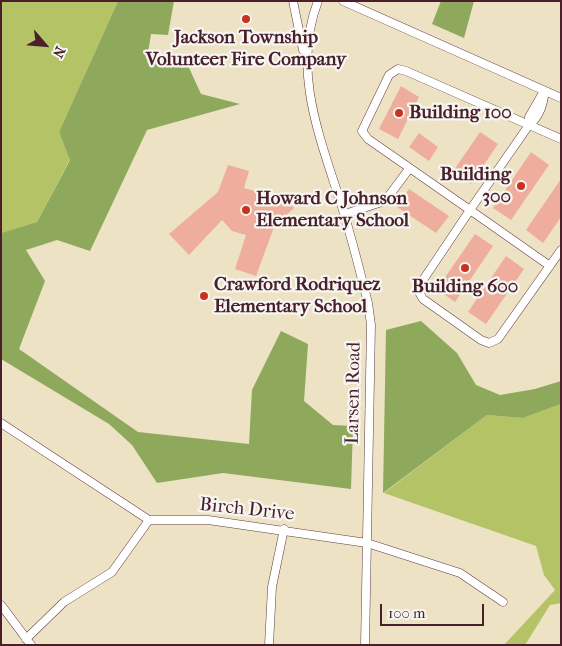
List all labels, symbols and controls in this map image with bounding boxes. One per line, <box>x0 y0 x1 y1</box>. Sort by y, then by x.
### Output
marker: Jackson Township Volunteer Fire Company <box>240 13 252 25</box>
north arrow <box>20 20 70 70</box>
place label: Jackson Township Volunteer Fire Company <box>146 27 346 71</box>
text: N <box>49 43 69 61</box>
place label: Building 100 <box>409 102 512 124</box>
marker: Building 100 <box>393 107 405 119</box>
place label: Building 300 <box>440 164 511 208</box>
marker: Building 300 <box>515 180 527 192</box>
place label: Howard C Johnson Elementary School <box>256 188 409 232</box>
marker: Howard C Johnson Elementary School <box>240 204 252 216</box>
marker: Building 600 <box>459 262 471 274</box>
place label: Crawford Rodriquez Elementary School <box>214 274 380 318</box>
place label: Building 600 <box>412 276 518 298</box>
marker: Crawford Rodriquez Elementary School <box>198 290 210 302</box>
street label: Larsen Road <box>342 342 366 444</box>
street label: Birch Drive <box>198 494 296 526</box>
scale bar <box>382 594 486 626</box>
text: 100 m <box>388 604 426 622</box>

